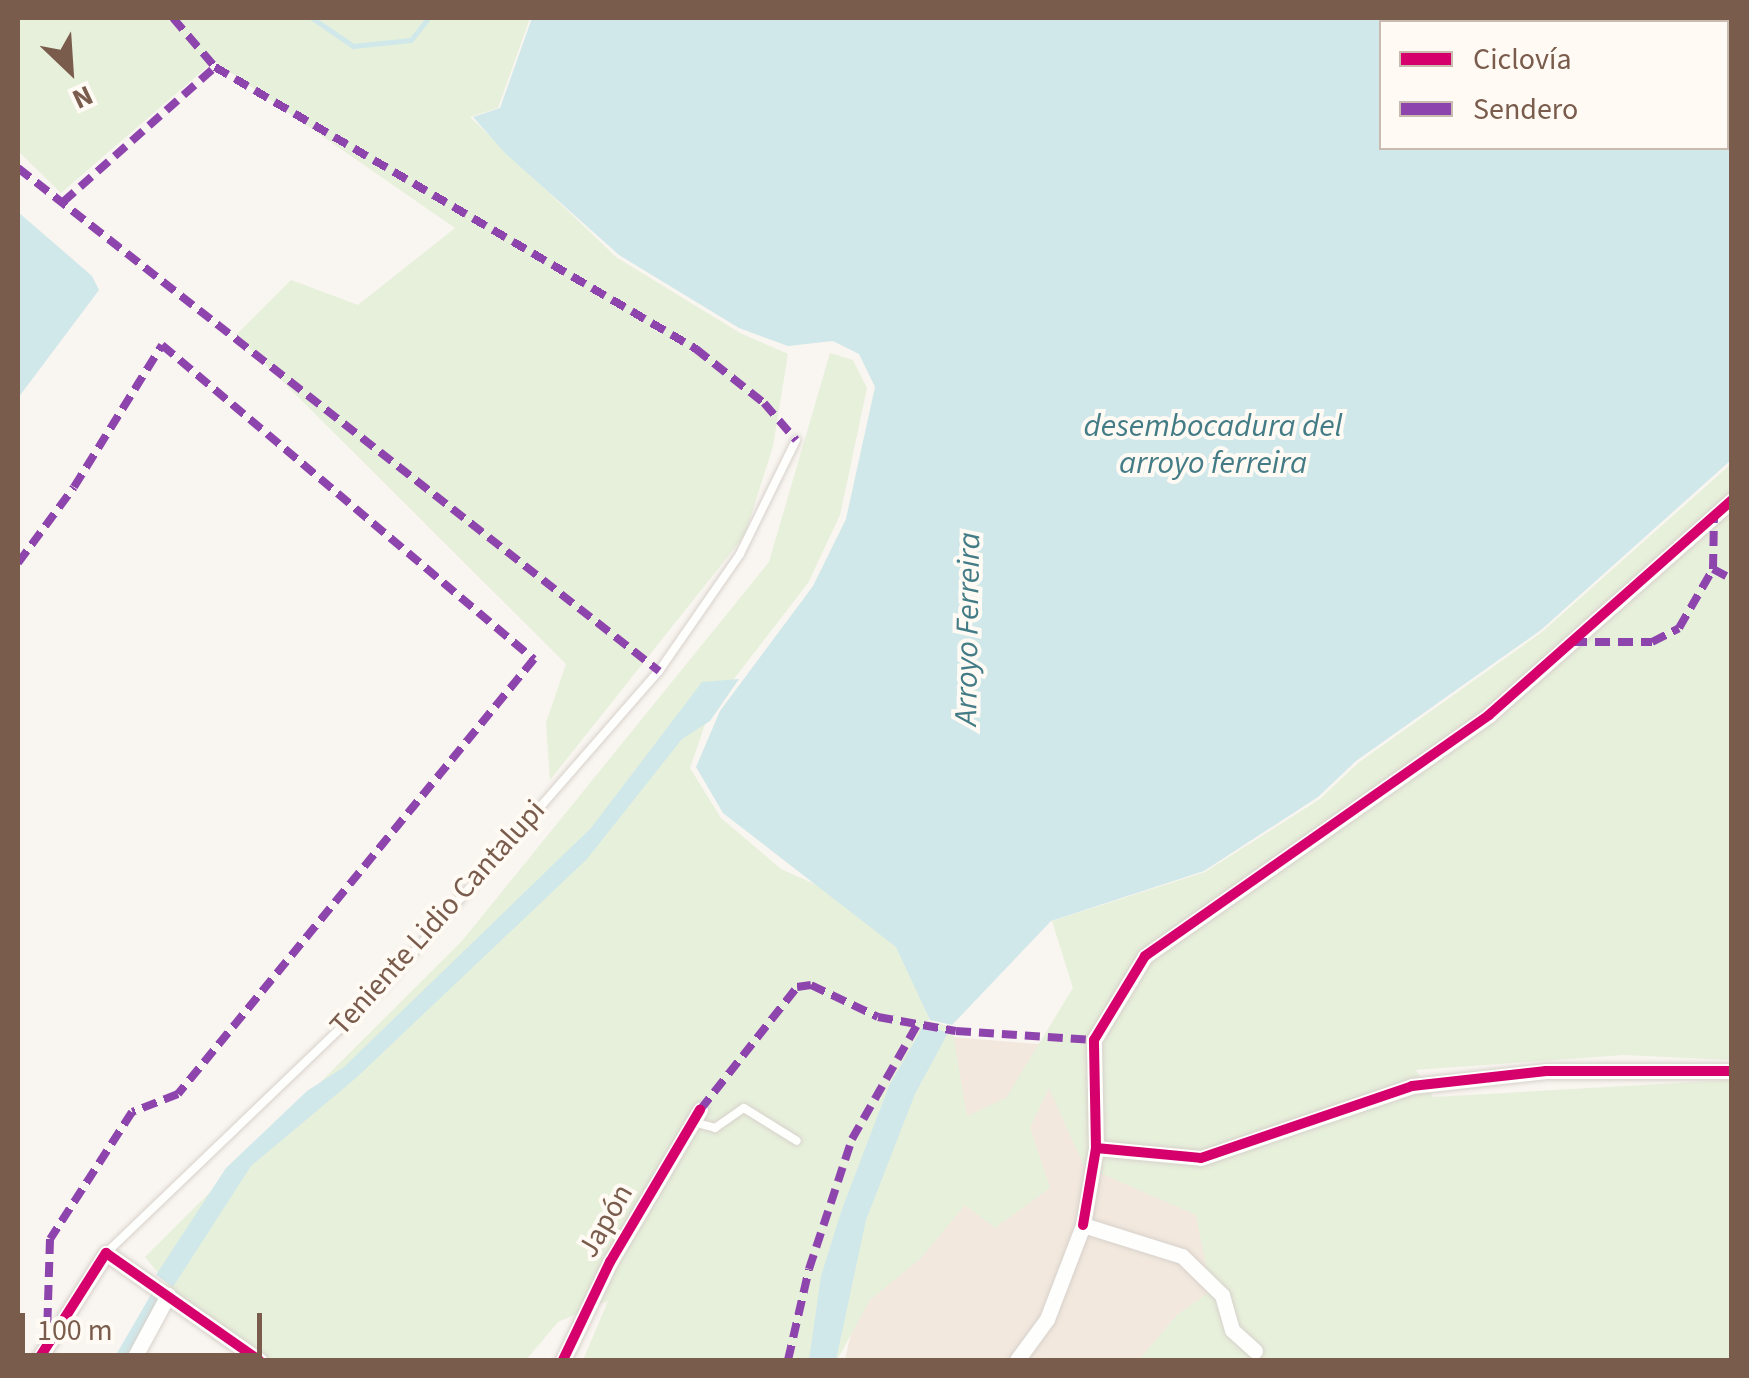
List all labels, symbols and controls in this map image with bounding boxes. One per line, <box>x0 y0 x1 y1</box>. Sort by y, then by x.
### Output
north arrow <box>20 20 120 120</box>
legend <box>1379 20 1729 150</box>
text: Ciclovía <box>1473 38 1572 81</box>
text: N <box>66 75 100 119</box>
text: Sendero <box>1473 88 1578 131</box>
water label: desembocadura del arroyo ferreira <box>1084 408 1342 483</box>
water label: Arroyo Ferreira <box>947 532 989 726</box>
street label: Teniente Lidio Cantalupi <box>323 793 553 1043</box>
street label: Japón <box>571 1178 641 1264</box>
scale bar <box>25 1293 268 1355</box>
text: 100 m <box>37 1309 113 1352</box>

